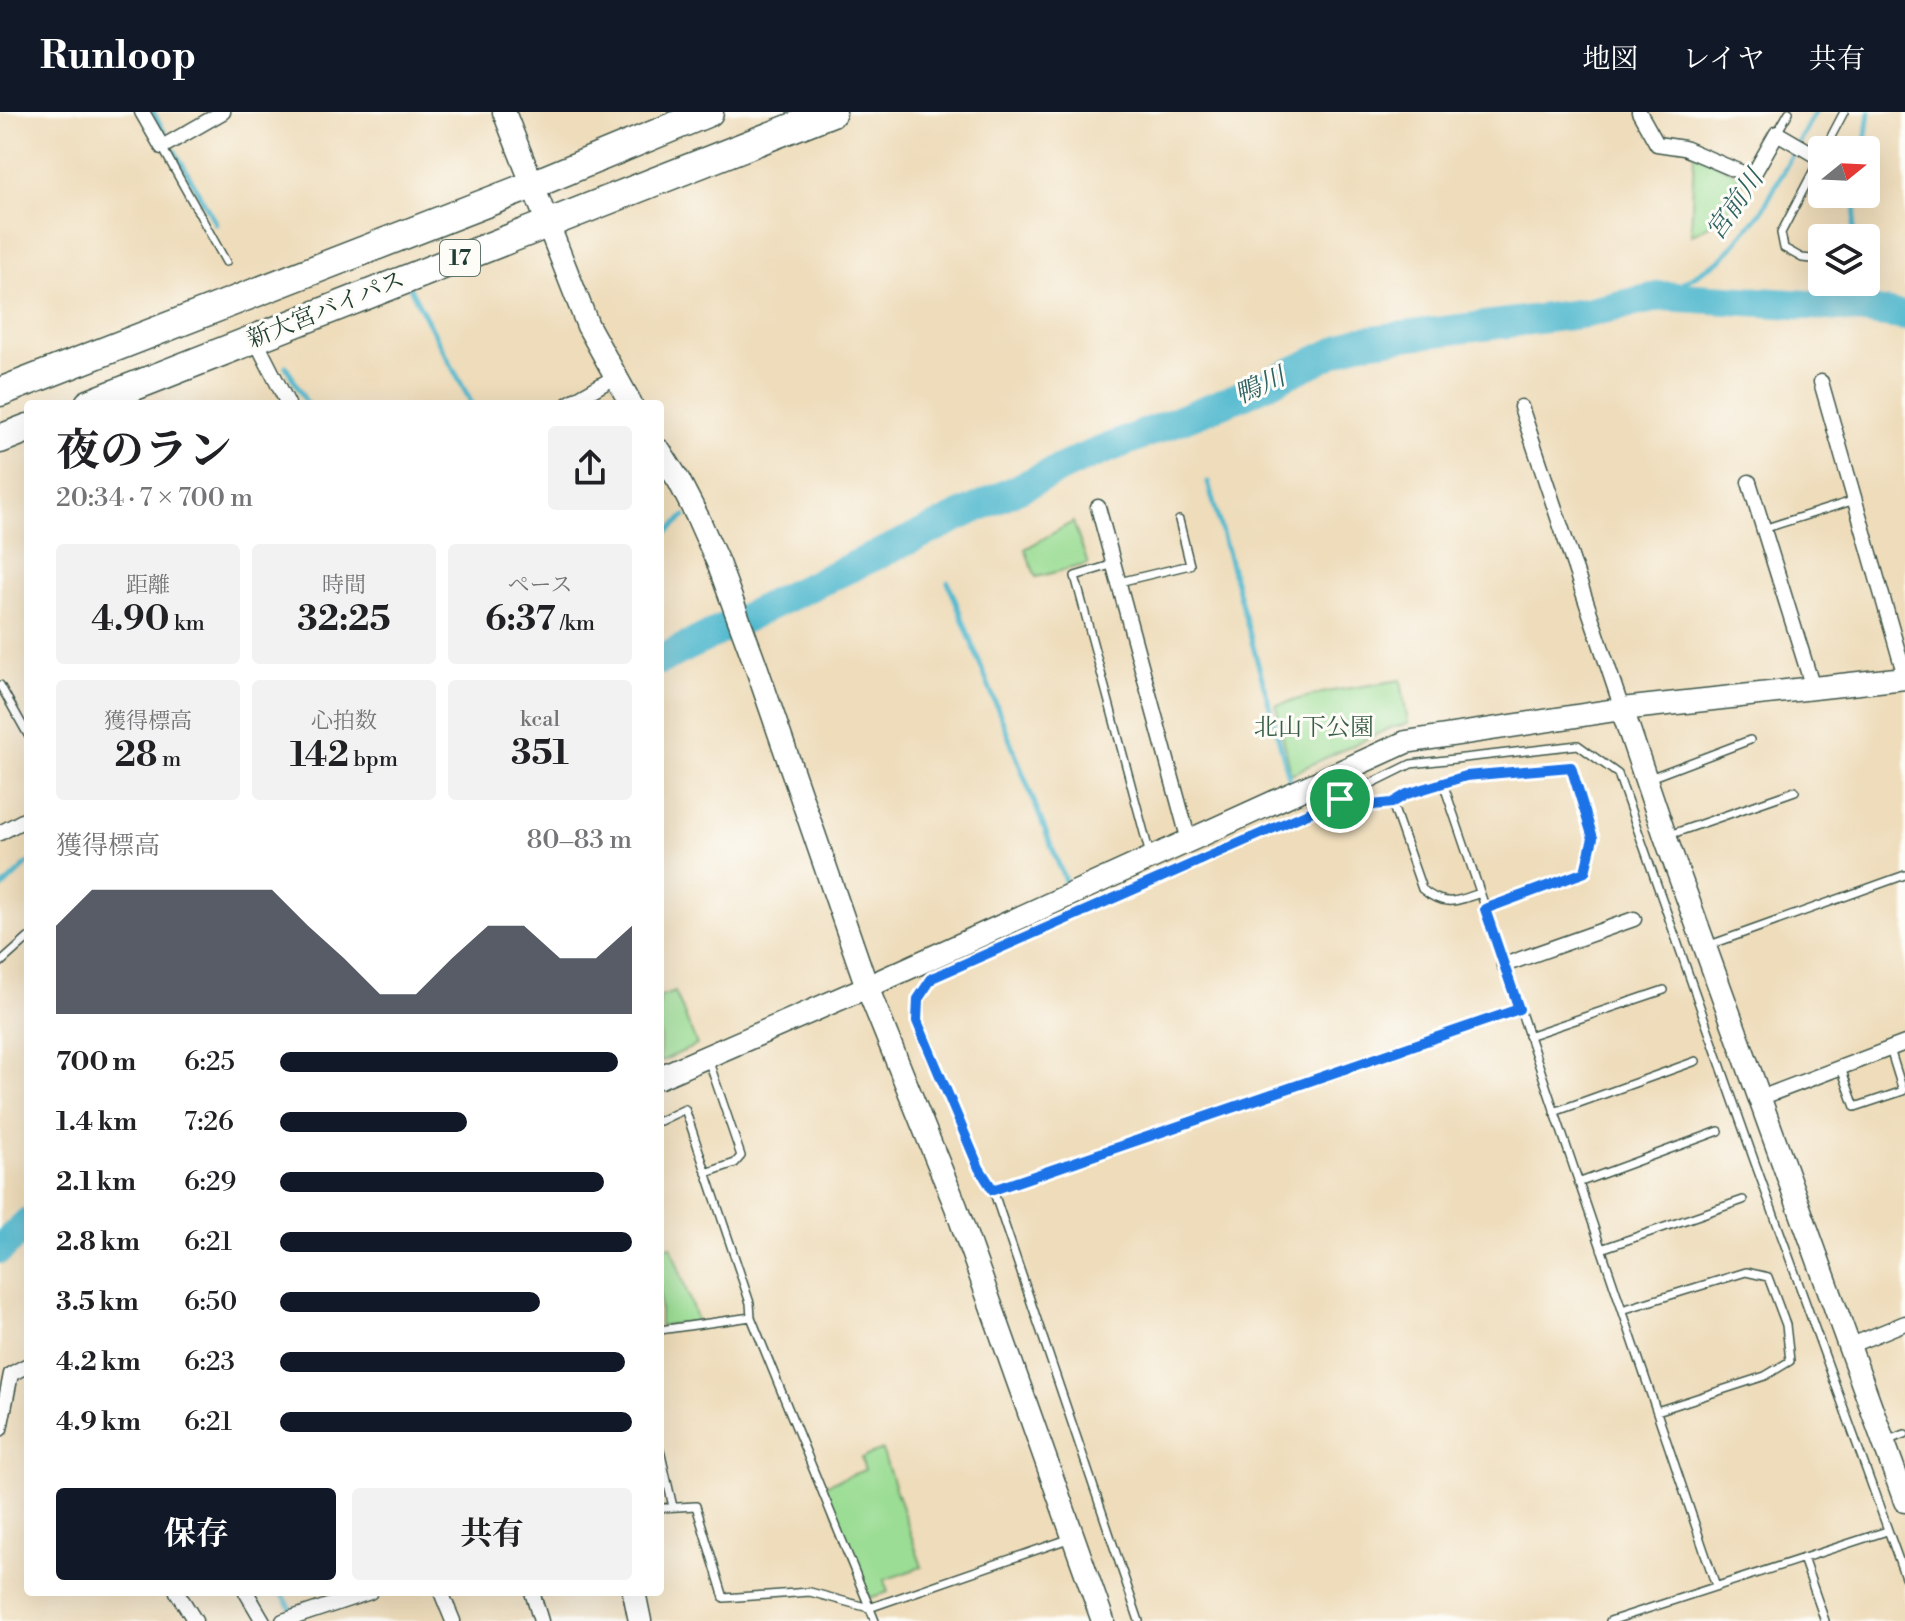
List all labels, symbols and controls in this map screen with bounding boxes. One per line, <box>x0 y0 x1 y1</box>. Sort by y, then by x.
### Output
text: Runloop <box>40 33 196 80</box>
text: 地図 <box>1582 42 1638 77</box>
text: レイヤ <box>1682 42 1765 77</box>
text: 共有 <box>1809 42 1865 77</box>
north arrow <box>1808 136 1880 208</box>
map controls <box>1808 136 1880 296</box>
water label: 宮前川 <box>1700 161 1772 246</box>
button: layers <box>1808 224 1880 296</box>
road number: 17 <box>440 240 480 276</box>
street label: 新大宮バイパス <box>243 265 409 355</box>
water label: 鴨川 <box>1230 360 1293 411</box>
text: 夜のラン <box>56 424 232 479</box>
button: share <box>548 426 632 510</box>
text: 20:34 · 7 × 700 m <box>56 482 253 514</box>
text: 距離 <box>126 572 170 599</box>
text: 時間 <box>322 572 366 599</box>
text: ペース <box>508 572 572 599</box>
text: 4.90 <box>91 599 169 641</box>
text: 32:25 <box>297 599 391 641</box>
text: 6:37 <box>485 599 555 641</box>
text: km <box>169 610 205 637</box>
text: /km <box>555 610 595 637</box>
text: kcal <box>520 706 560 733</box>
text: 獲得標高 <box>104 708 192 735</box>
text: 心拍数 <box>311 708 377 735</box>
park label: 北山下公園 <box>1254 713 1374 743</box>
text: 351 <box>511 733 569 775</box>
text: 28 <box>115 735 158 777</box>
text: 142 <box>290 735 349 777</box>
text: m <box>158 746 181 773</box>
text: bpm <box>349 746 398 773</box>
pin <box>1306 765 1374 833</box>
icon: arrive <box>1318 777 1362 821</box>
text: 80–83 m <box>526 824 632 856</box>
text: 獲得標高 <box>56 830 160 862</box>
text: 700 m <box>56 1046 136 1078</box>
text: 6:25 <box>184 1046 235 1078</box>
text: 1.4 km <box>56 1106 137 1138</box>
text: 7:26 <box>184 1106 234 1138</box>
text: 2.1 km <box>56 1166 136 1198</box>
text: 6:29 <box>184 1166 236 1198</box>
text: 2.8 km <box>56 1226 140 1258</box>
text: 6:21 <box>184 1226 232 1258</box>
text: 3.5 km <box>56 1286 139 1318</box>
text: 6:50 <box>184 1286 237 1318</box>
text: 4.2 km <box>56 1346 141 1378</box>
text: 6:23 <box>184 1346 235 1378</box>
text: 4.9 km <box>56 1406 141 1438</box>
text: 6:21 <box>184 1406 232 1438</box>
button: 保存 <box>56 1488 336 1580</box>
button: 共有 <box>352 1488 632 1580</box>

